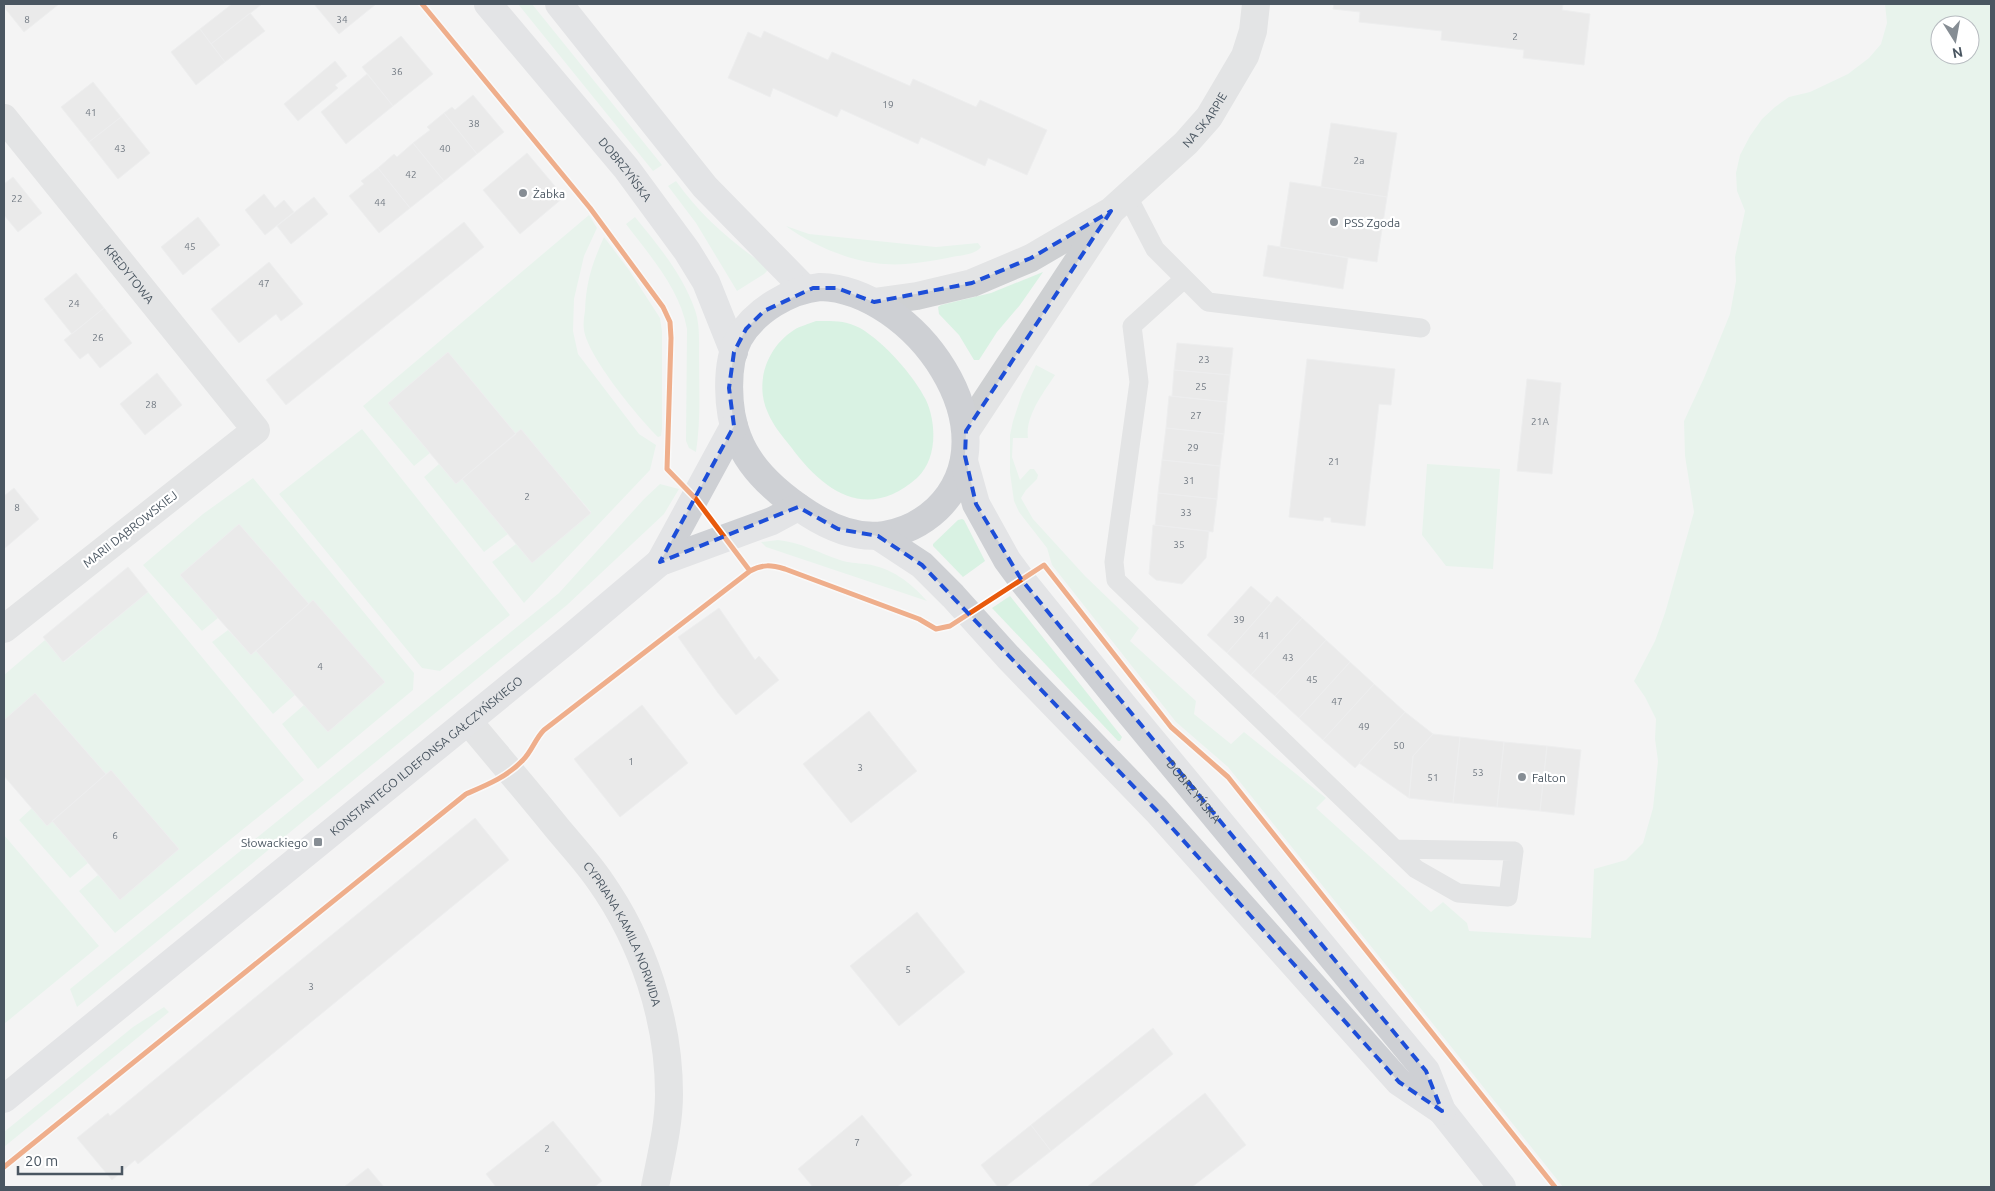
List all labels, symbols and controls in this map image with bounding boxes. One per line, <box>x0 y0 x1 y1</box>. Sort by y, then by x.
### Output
house number: 8 <box>24 14 30 25</box>
house number: 34 <box>336 14 348 25</box>
north arrow <box>1930 15 1980 65</box>
house number: 2 <box>1512 31 1518 42</box>
text: N <box>1951 44 1964 62</box>
house number: 36 <box>391 66 403 77</box>
street label: NA SKARPIE <box>1179 89 1229 149</box>
house number: 19 <box>882 99 894 110</box>
house number: 41 <box>85 107 97 118</box>
house number: 38 <box>468 118 480 129</box>
street label: DOBRZYŃSKA <box>597 135 655 204</box>
house number: 43 <box>114 143 126 154</box>
house number: 40 <box>439 143 451 154</box>
house number: 2a <box>1354 155 1364 166</box>
house number: 42 <box>405 169 417 180</box>
marker: Żabka <box>517 187 529 199</box>
place label: Żabka <box>533 187 565 200</box>
house number: 22 <box>11 193 23 204</box>
house number: 44 <box>374 197 386 208</box>
marker: PSS Zgoda <box>1328 216 1340 228</box>
place label: PSS Zgoda <box>1344 216 1400 229</box>
house number: 45 <box>184 241 196 252</box>
street label: KREDYTOWA <box>102 242 157 306</box>
house number: 47 <box>258 278 270 289</box>
house number: 24 <box>68 298 80 309</box>
house number: 26 <box>92 332 104 343</box>
house number: 23 <box>1198 354 1210 365</box>
house number: 25 <box>1195 381 1207 392</box>
house number: 28 <box>145 399 157 410</box>
house number: 27 <box>1190 410 1202 421</box>
house number: 21A <box>1531 416 1549 427</box>
house number: 29 <box>1187 442 1199 453</box>
house number: 21 <box>1328 456 1340 467</box>
house number: 31 <box>1183 475 1195 486</box>
street label: MARII DĄBROWSKIEJ <box>80 488 180 570</box>
house number: 2 <box>524 491 530 502</box>
house number: 8 <box>14 502 20 513</box>
house number: 33 <box>1180 507 1192 518</box>
house number: 35 <box>1173 539 1185 550</box>
house number: 39 <box>1233 614 1245 625</box>
house number: 41 <box>1258 630 1270 641</box>
house number: 43 <box>1282 652 1294 663</box>
house number: 4 <box>317 661 323 672</box>
street label: KONSTANTEGO ILDEFONSA GAŁCZYŃSKIEGO <box>327 673 525 838</box>
house number: 45 <box>1306 674 1318 685</box>
house number: 47 <box>1331 696 1343 707</box>
house number: 49 <box>1358 721 1370 732</box>
house number: 50 <box>1393 740 1405 751</box>
house number: 1 <box>628 756 634 767</box>
street label: DOBRZYŃSKA <box>1165 757 1224 825</box>
house number: 3 <box>857 762 863 773</box>
house number: 53 <box>1472 767 1484 778</box>
marker: Falton <box>1516 771 1528 783</box>
place label: Falton <box>1532 771 1566 784</box>
house number: 51 <box>1427 772 1439 783</box>
house number: 6 <box>112 830 118 841</box>
place label: Słowackiego <box>241 836 308 849</box>
marker: Słowackiego <box>312 836 324 848</box>
street label: CYPRIANA KAMILA NORWIDA <box>581 859 664 1008</box>
house number: 5 <box>905 964 911 975</box>
house number: 3 <box>308 981 314 992</box>
house number: 7 <box>854 1137 860 1148</box>
house number: 2 <box>544 1143 550 1154</box>
scale bar <box>18 1144 121 1176</box>
text: 20 m <box>25 1152 58 1169</box>

